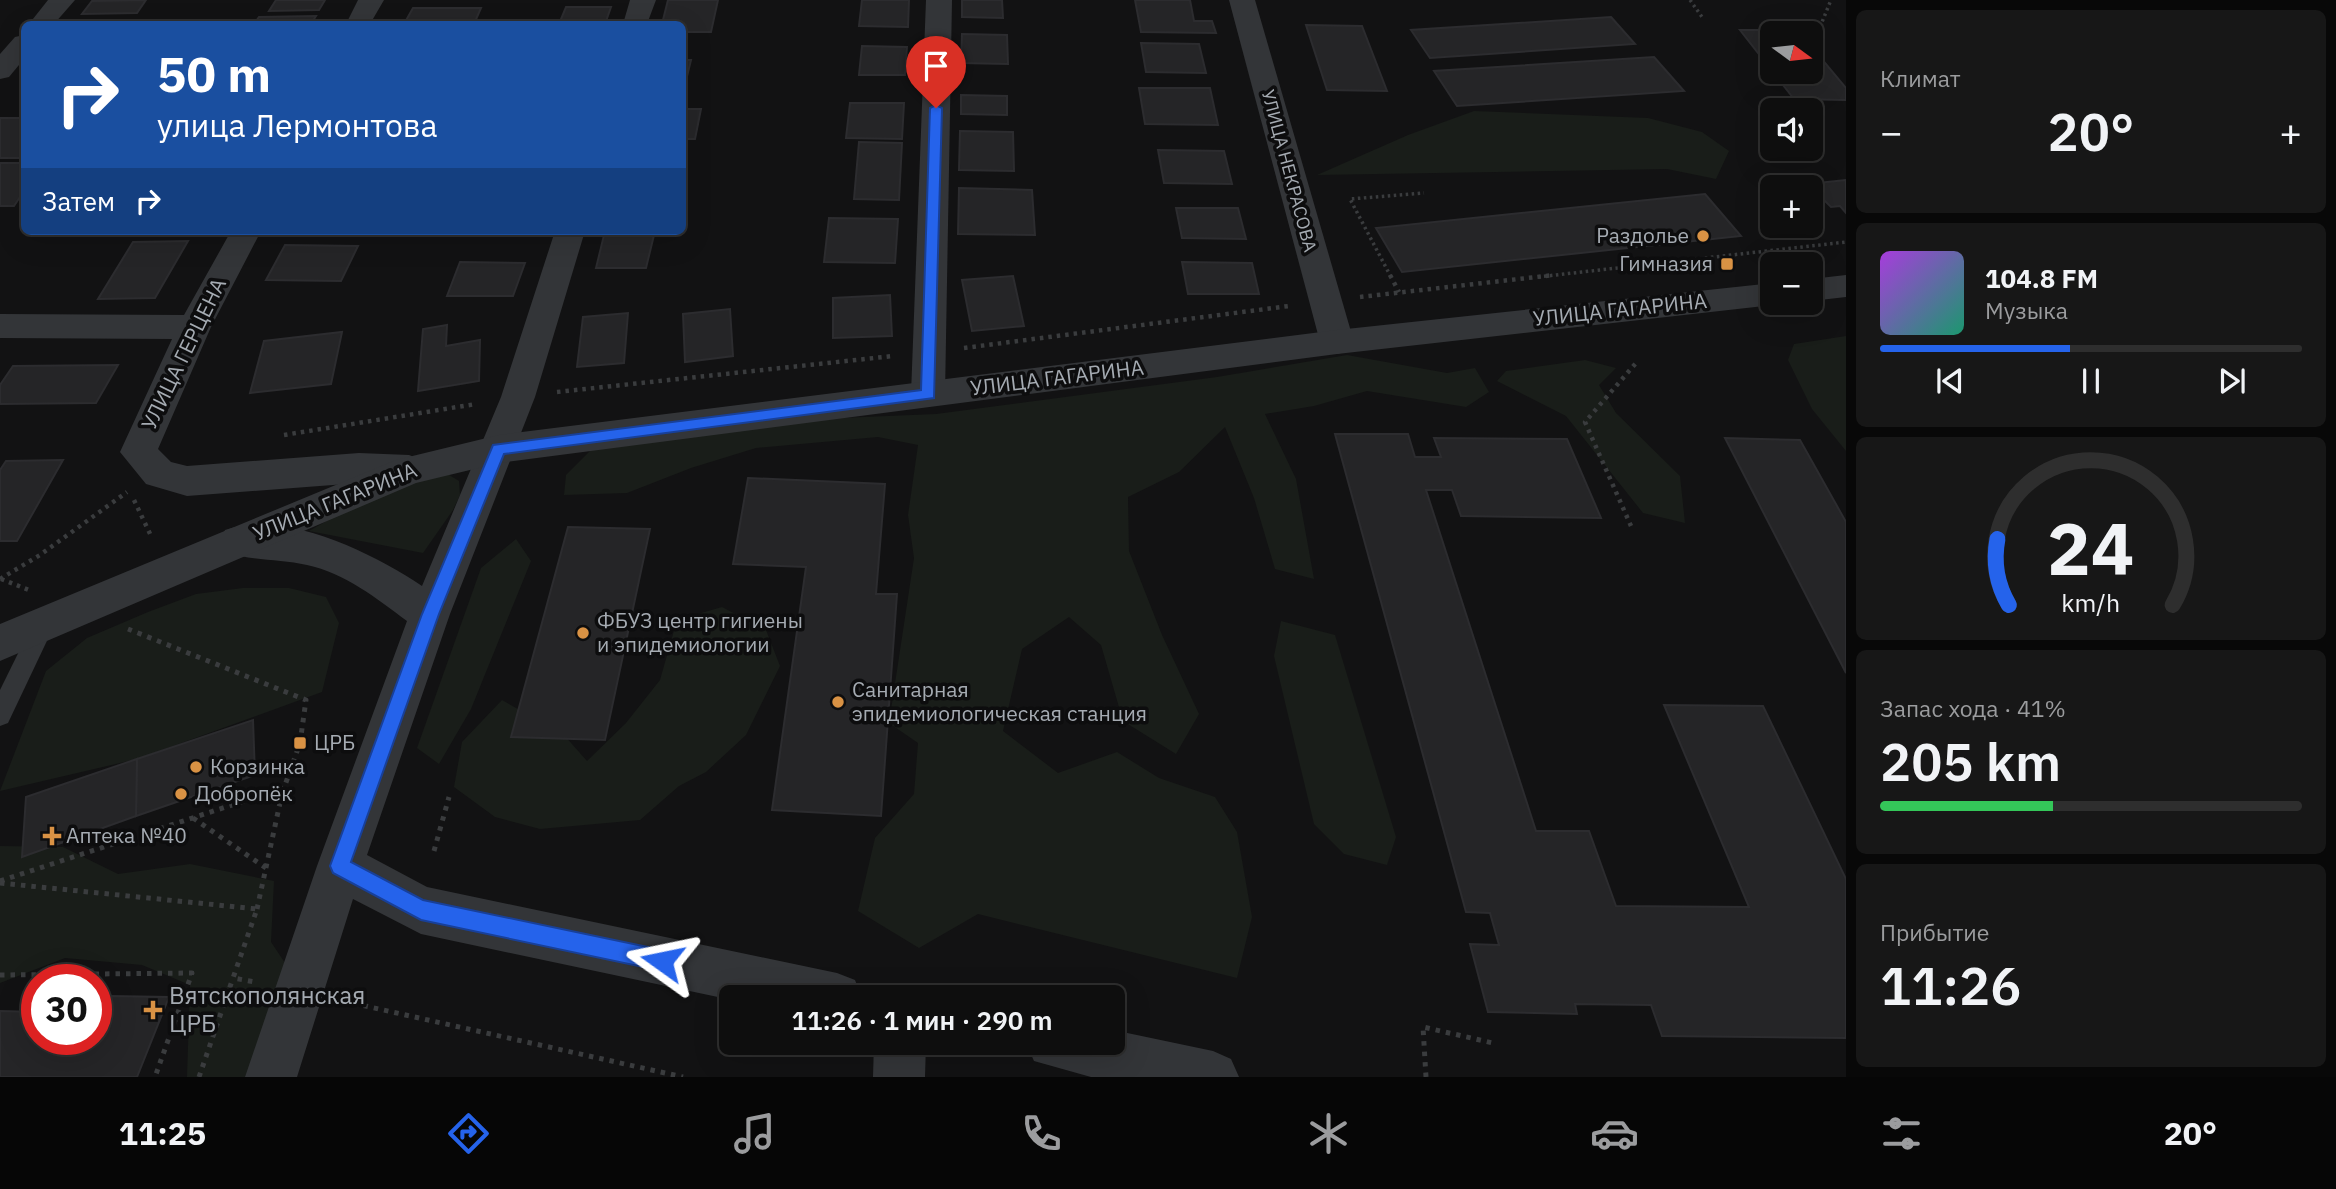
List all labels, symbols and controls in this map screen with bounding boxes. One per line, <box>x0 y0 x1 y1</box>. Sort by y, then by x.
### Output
north arrow <box>1760 21 1824 84</box>
map controls <box>1760 21 1823 315</box>
pin <box>906 36 966 108</box>
text: 50 m <box>157 42 271 105</box>
icon: arrive <box>917 47 955 85</box>
icon: right <box>42 49 133 140</box>
text: Климат <box>1880 63 1961 93</box>
street label: УЛИЦА НЕКРАСОВА <box>1257 87 1322 255</box>
button: sound <box>1760 98 1823 161</box>
text: 20° <box>2048 98 2134 165</box>
text: улица Лермонтова <box>157 104 438 146</box>
text: − <box>1880 107 1903 156</box>
text: + <box>2279 107 2302 156</box>
button: + <box>1760 175 1823 238</box>
icon: right <box>129 182 167 220</box>
text: Затем <box>42 184 115 218</box>
place label: Раздолье <box>1596 221 1689 249</box>
marker: Раздолье <box>1695 228 1711 244</box>
place label: Гимназия <box>1619 249 1713 277</box>
button: − <box>1760 252 1823 315</box>
marker: Гимназия <box>1719 256 1735 272</box>
text: 104.8 FM <box>1985 261 2098 295</box>
street label: УЛИЦА ГЕРЦЕНА <box>134 273 232 434</box>
street label: УЛИЦА ГАГАРИНА <box>1532 286 1708 332</box>
text: Музыка <box>1985 295 2068 325</box>
street label: УЛИЦА ГАГАРИНА <box>968 352 1145 402</box>
icon: previous <box>1931 362 1969 400</box>
icon: pause <box>2072 362 2110 400</box>
icon: next <box>2213 362 2251 400</box>
street label: УЛИЦА ГАГАРИНА <box>248 455 421 547</box>
text: 24 <box>2047 500 2135 595</box>
text: km/h <box>2062 585 2120 618</box>
place label: ФБУЗ центр гигиены и эпидемиологии <box>597 606 803 658</box>
marker: ФБУЗ центр гигиены и эпидемиологии <box>575 625 591 641</box>
place label: Санитарная эпидемиологическая станция <box>852 675 1147 727</box>
text: Запас хода · 41% <box>1880 693 2066 723</box>
marker: Санитарная эпидемиологическая станция <box>830 694 846 710</box>
place label: ЦРБ <box>314 728 355 756</box>
text: 205 km <box>1880 728 2061 795</box>
marker: ЦРБ <box>292 735 308 751</box>
place label: Корзинка <box>210 752 305 780</box>
marker: Корзинка <box>188 759 204 775</box>
place label: Добропёк <box>195 779 293 807</box>
marker: Добропёк <box>173 786 189 802</box>
place label: Аптека №40 <box>66 821 187 849</box>
marker: Аптека №40 <box>44 828 60 844</box>
text: Прибытие <box>1880 917 1989 947</box>
position arrow <box>625 924 699 998</box>
text: 11:26 <box>1880 952 2021 1019</box>
speed limit sign: 30 <box>21 964 112 1055</box>
place label: Вятскополянская ЦРБ <box>169 979 365 1039</box>
marker: Вятскополянская ЦРБ <box>143 1000 163 1020</box>
text: 11:26 · 1 мин · 290 m <box>791 1003 1053 1037</box>
icon: directions <box>444 1109 493 1158</box>
icon: music <box>730 1109 779 1158</box>
icon: phone <box>1017 1109 1066 1158</box>
icon: climate <box>1304 1109 1353 1158</box>
icon: car <box>1590 1109 1639 1158</box>
icon: filters <box>1877 1109 1926 1158</box>
text: 11:25 <box>119 1112 206 1154</box>
text: 20° <box>2164 1112 2217 1154</box>

